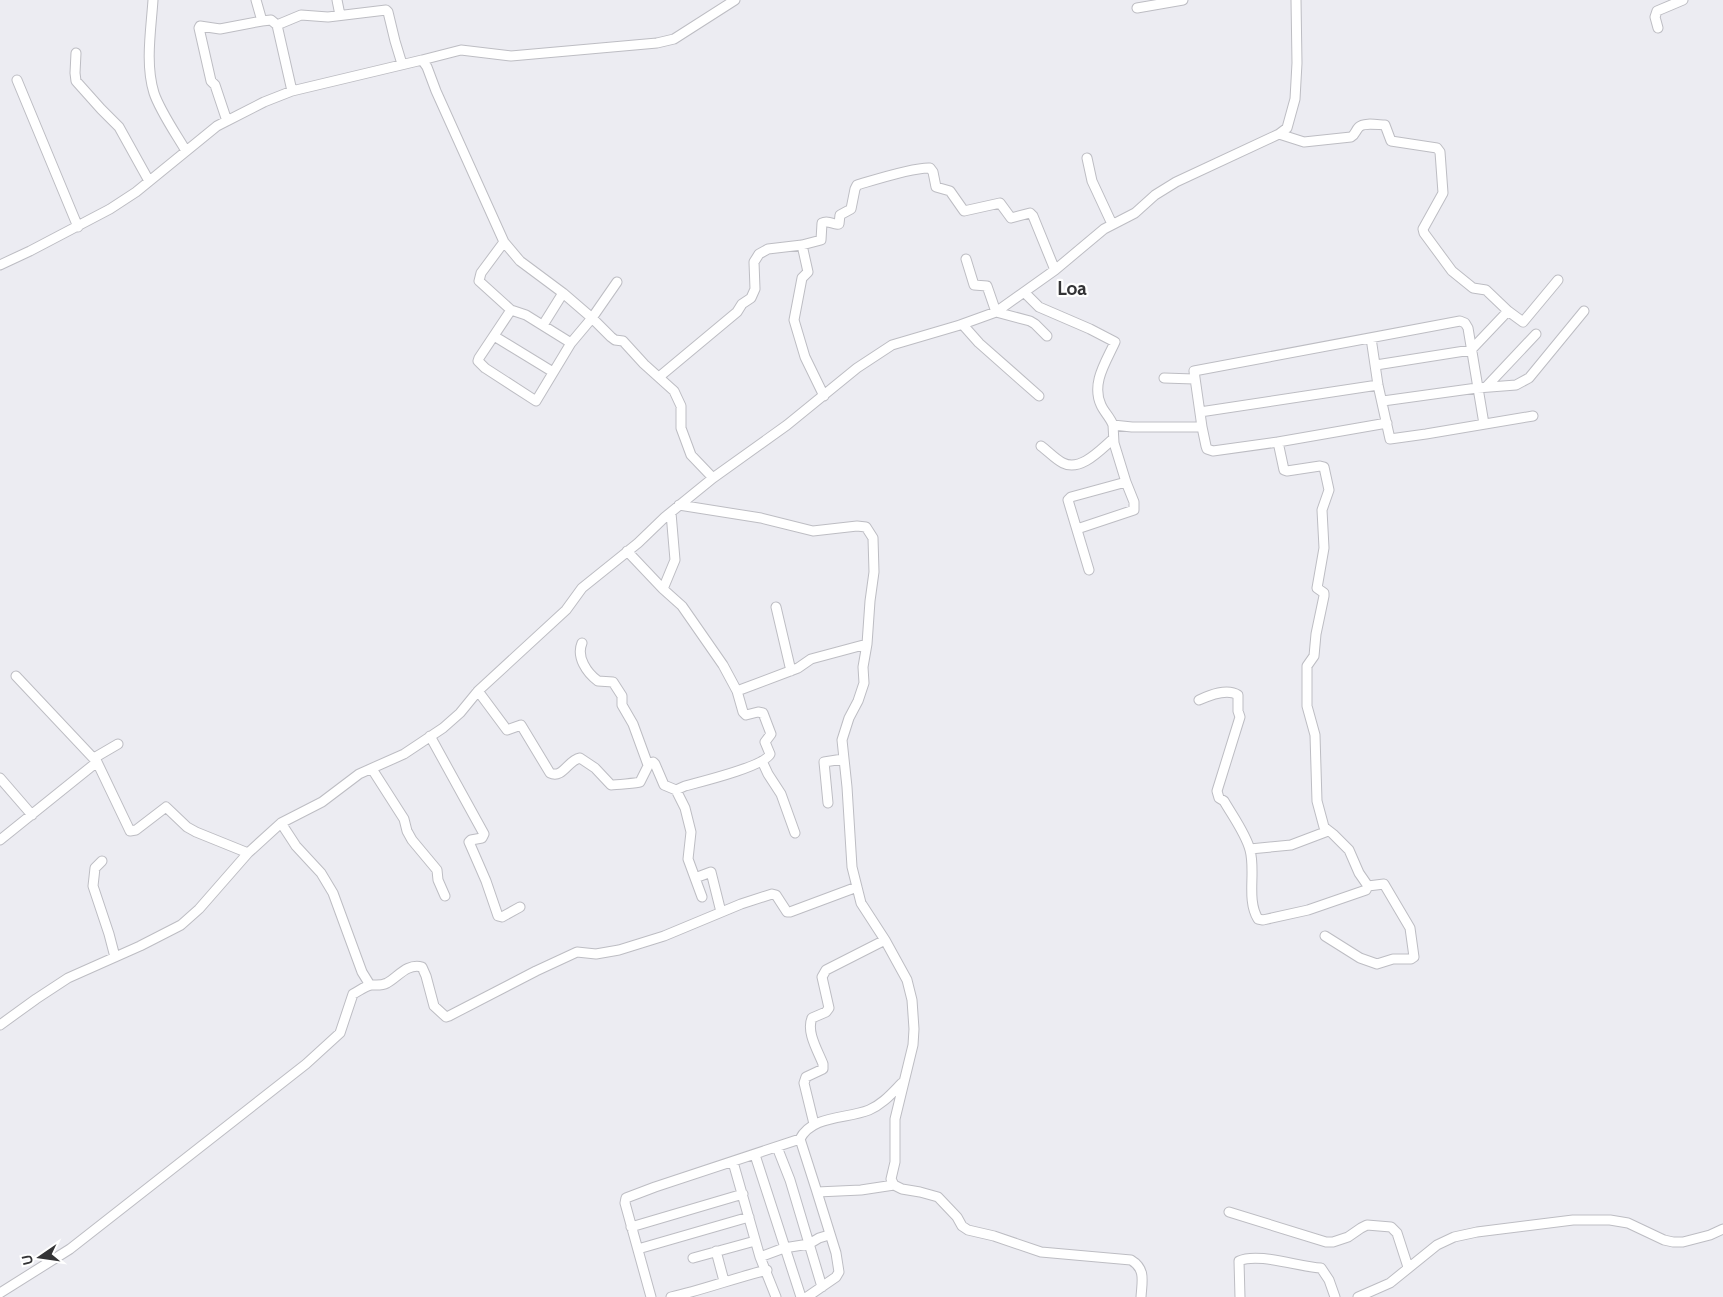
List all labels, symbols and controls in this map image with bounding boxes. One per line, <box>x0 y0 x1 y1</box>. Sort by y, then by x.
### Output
district label: Loa <box>1057 277 1087 300</box>
north arrow <box>15 1232 65 1282</box>
text: U <box>17 1253 37 1267</box>

